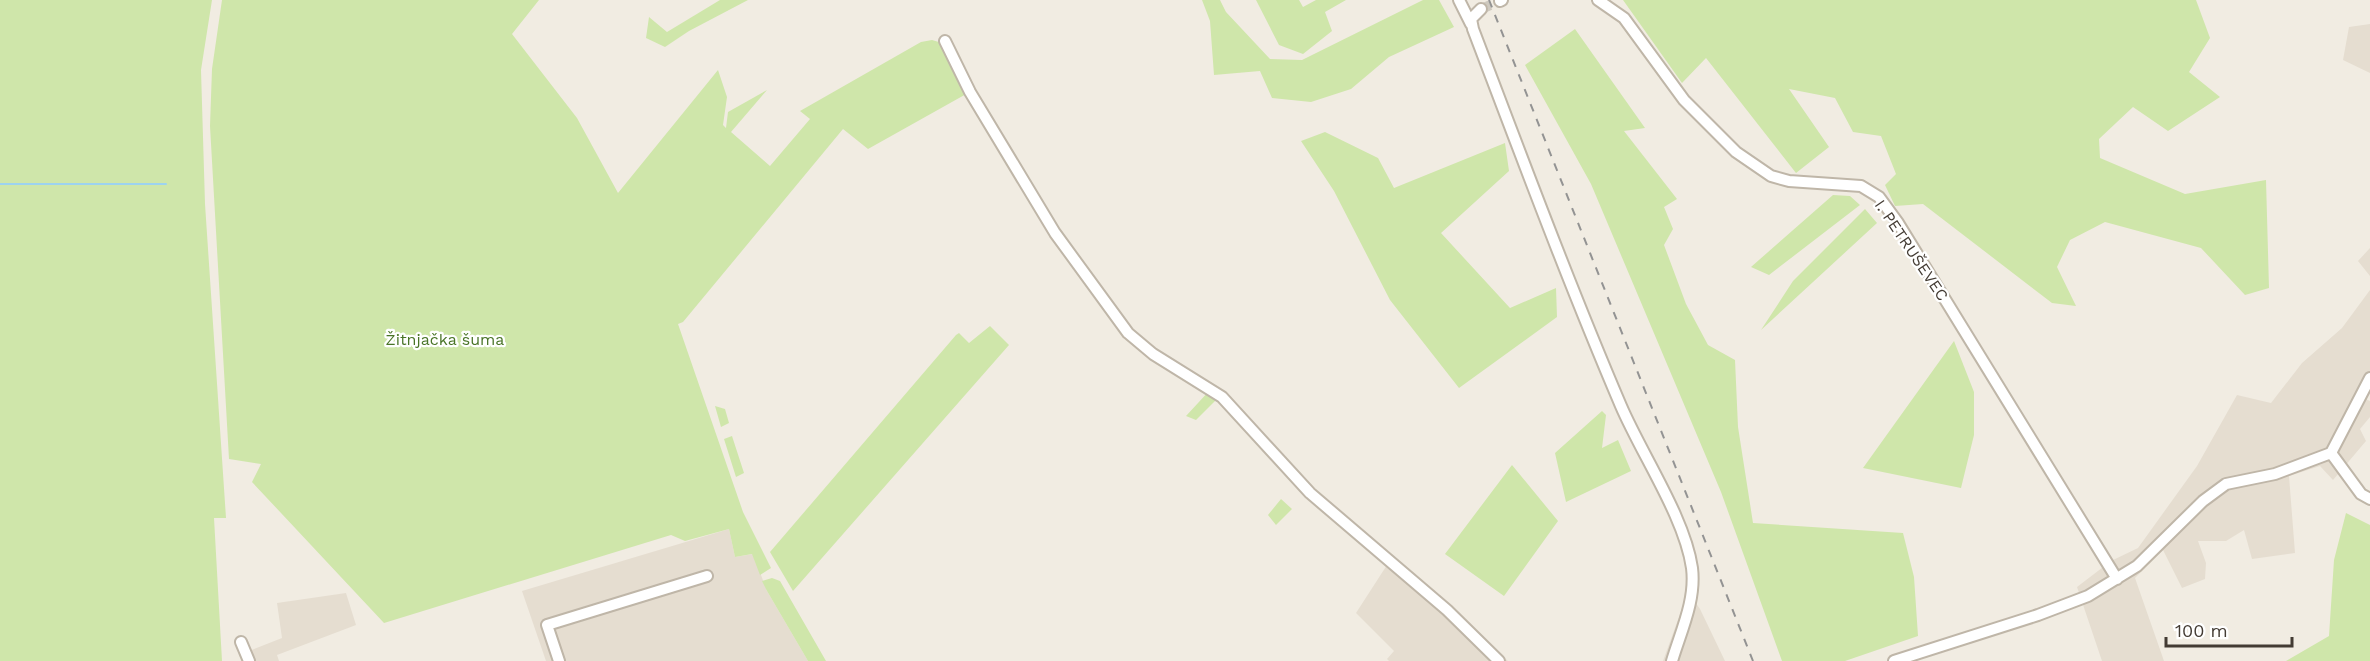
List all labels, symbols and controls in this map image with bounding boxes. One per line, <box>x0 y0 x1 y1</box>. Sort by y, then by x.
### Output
street label: I. PETRUŠEVEC <box>1871 196 1952 304</box>
park label: Žitnjačka šuma <box>386 330 504 349</box>
scale bar <box>2166 610 2292 648</box>
text: 100 m <box>2175 620 2228 641</box>

